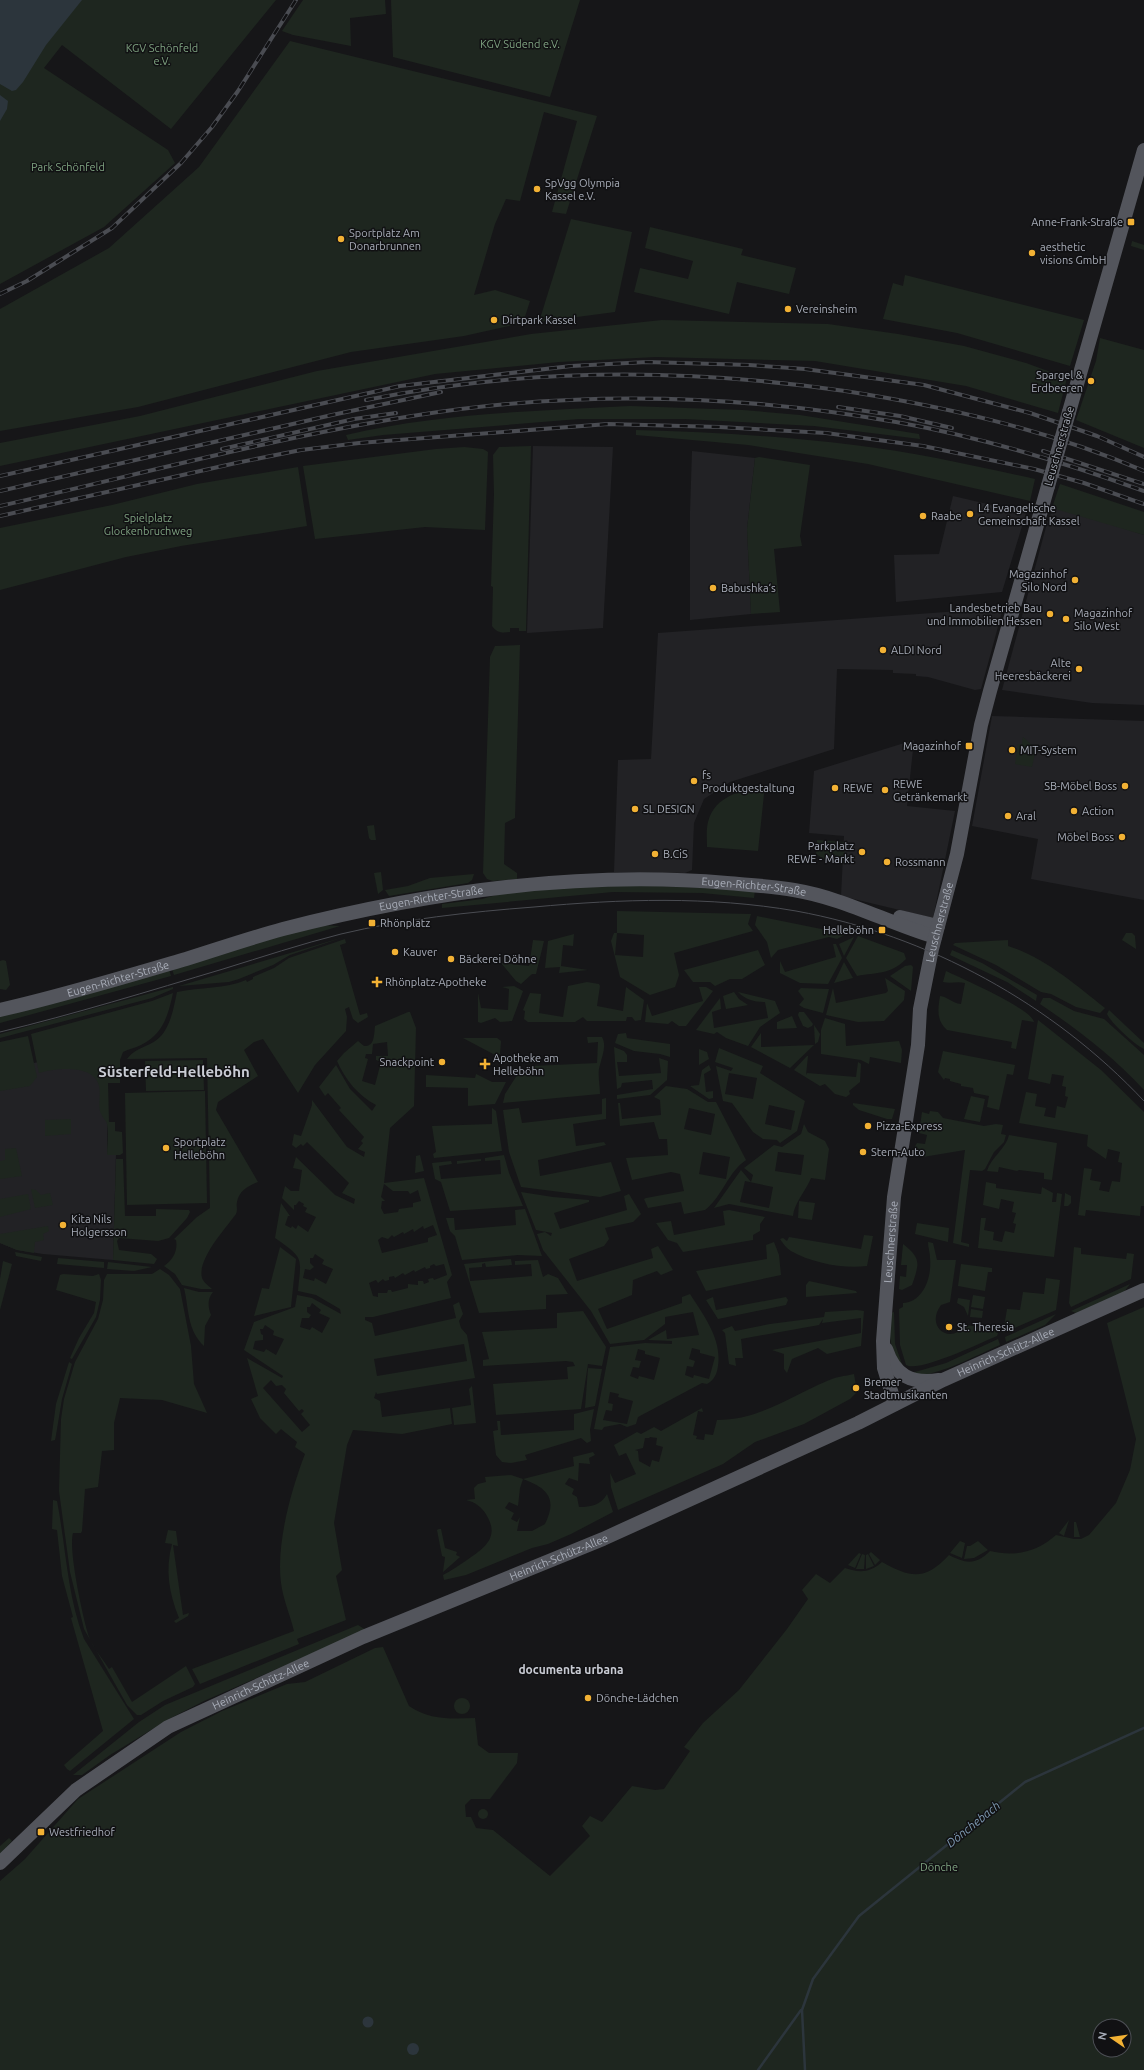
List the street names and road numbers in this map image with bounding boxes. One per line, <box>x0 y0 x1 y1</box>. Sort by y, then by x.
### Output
street label: Leuschnerstraße <box>1042 405 1076 487</box>
street label: Eugen-Richter-Straße <box>701 875 807 898</box>
street label: Leuschnerstraße <box>923 881 955 963</box>
street label: Eugen-Richter-Straße <box>378 884 484 913</box>
street label: Eugen-Richter-Straße <box>66 958 170 999</box>
street label: Leuschnerstraße <box>881 1200 900 1283</box>
street label: Heinrich-Schütz-Allee <box>955 1325 1056 1379</box>
street label: Heinrich-Schütz-Allee <box>508 1532 610 1583</box>
street label: Heinrich-Schütz-Allee <box>210 1657 311 1712</box>

